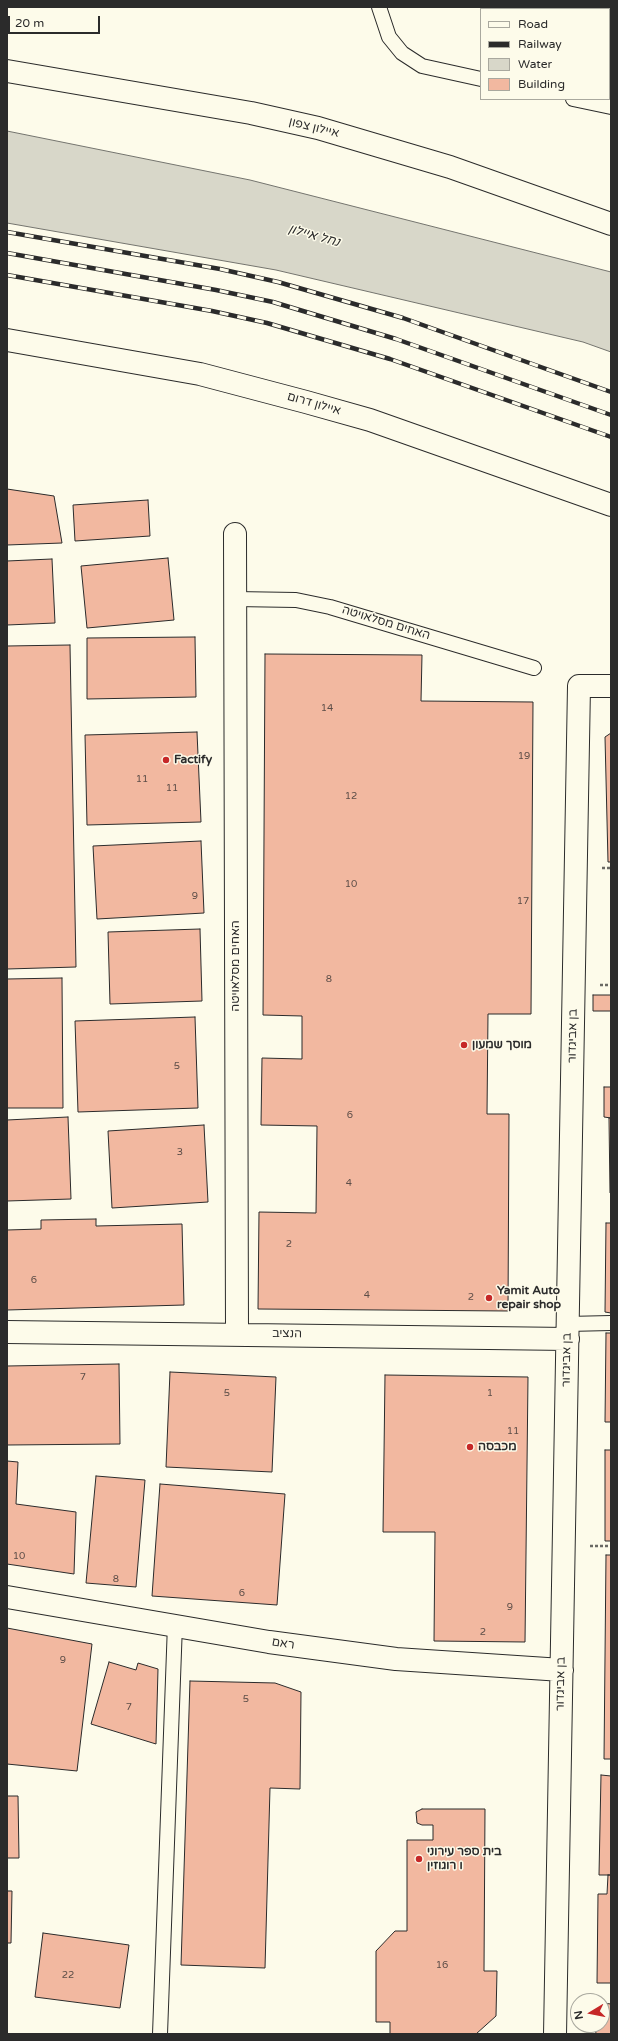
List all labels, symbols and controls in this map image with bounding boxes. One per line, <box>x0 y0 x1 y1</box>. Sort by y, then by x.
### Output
scale bar <box>10 8 102 34</box>
legend <box>480 8 610 100</box>
text: 20 m <box>15 16 44 30</box>
text: Road <box>518 17 548 31</box>
text: Railway <box>518 37 562 51</box>
text: Water <box>518 57 552 71</box>
text: Building <box>518 77 565 91</box>
street label: איילון צפון <box>287 115 341 141</box>
water label: נחל איילון <box>286 221 342 251</box>
street label: איילון דרום <box>285 389 343 419</box>
street label: האחים מסלאויטה <box>340 603 432 643</box>
house number: 14 <box>321 702 333 714</box>
house number: 19 <box>518 750 530 762</box>
place label: Factify <box>174 753 212 767</box>
marker: Factify <box>161 755 171 765</box>
house number: 11 <box>136 773 148 785</box>
house number: 11 <box>166 782 178 794</box>
house number: 12 <box>345 790 357 802</box>
house number: 10 <box>345 878 357 890</box>
house number: 9 <box>192 890 198 902</box>
house number: 17 <box>517 895 529 907</box>
street label: האחים מסלאויטה <box>229 920 243 1012</box>
house number: 8 <box>326 973 332 985</box>
street label: בן אביגדור <box>565 1009 581 1063</box>
place label: מוסך שמעון <box>472 1038 532 1052</box>
marker: מוסך שמעון <box>459 1040 469 1050</box>
house number: 5 <box>174 1060 180 1072</box>
house number: 6 <box>347 1109 353 1121</box>
house number: 3 <box>177 1146 183 1158</box>
house number: 4 <box>346 1177 352 1189</box>
house number: 2 <box>286 1238 292 1250</box>
house number: 6 <box>31 1274 37 1286</box>
place label: Yamit Auto repair shop <box>497 1284 561 1312</box>
house number: 4 <box>364 1289 370 1301</box>
house number: 2 <box>468 1291 474 1303</box>
marker: Yamit Auto repair shop <box>484 1293 494 1303</box>
street label: הנציב <box>272 1327 302 1341</box>
street label: בן אביגדור <box>559 1333 575 1387</box>
house number: 7 <box>80 1371 86 1383</box>
house number: 5 <box>224 1387 230 1399</box>
house number: 1 <box>487 1387 493 1399</box>
house number: 11 <box>507 1425 519 1437</box>
place label: מכבסה <box>478 1440 517 1454</box>
marker: מכבסה <box>465 1442 475 1452</box>
house number: 10 <box>13 1550 25 1562</box>
house number: 8 <box>113 1573 119 1585</box>
house number: 6 <box>239 1587 245 1599</box>
house number: 9 <box>507 1601 513 1613</box>
house number: 2 <box>480 1626 486 1638</box>
street label: ראם <box>271 1635 295 1653</box>
house number: 9 <box>60 1654 66 1666</box>
street label: בן אביגדור <box>553 1657 569 1711</box>
house number: 5 <box>243 1693 249 1705</box>
house number: 7 <box>126 1701 132 1713</box>
place label: בית ספר עירוני ו רוגוזין <box>427 1845 502 1873</box>
marker: בית ספר עירוני ו רוגוזין <box>414 1854 424 1864</box>
house number: 16 <box>436 1959 448 1971</box>
house number: 22 <box>62 1969 74 1981</box>
north arrow <box>570 1993 610 2033</box>
text: N <box>572 2010 586 2020</box>

